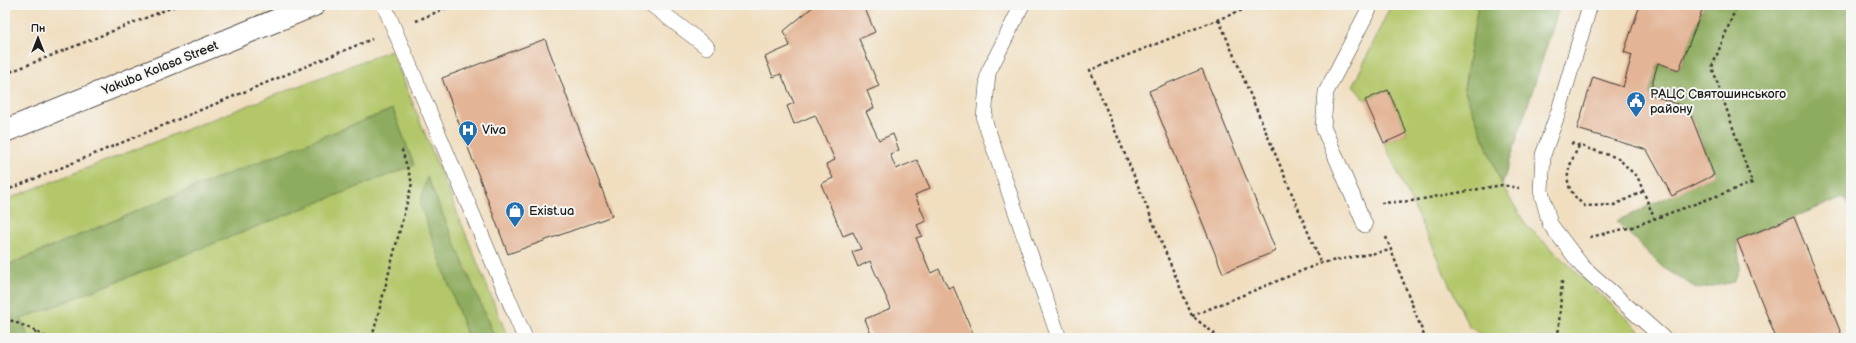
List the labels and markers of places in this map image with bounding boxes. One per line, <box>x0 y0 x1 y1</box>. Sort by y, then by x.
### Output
place label: РАЦС Святошинського району <box>1650 86 1786 117</box>
public building icon: РАЦС Святошинського району <box>1625 90 1647 118</box>
hospital icon: Viva <box>457 119 479 147</box>
place label: Viva <box>482 122 506 138</box>
shop icon: Exist.ua <box>504 200 526 228</box>
place label: Exist.ua <box>529 203 574 219</box>

